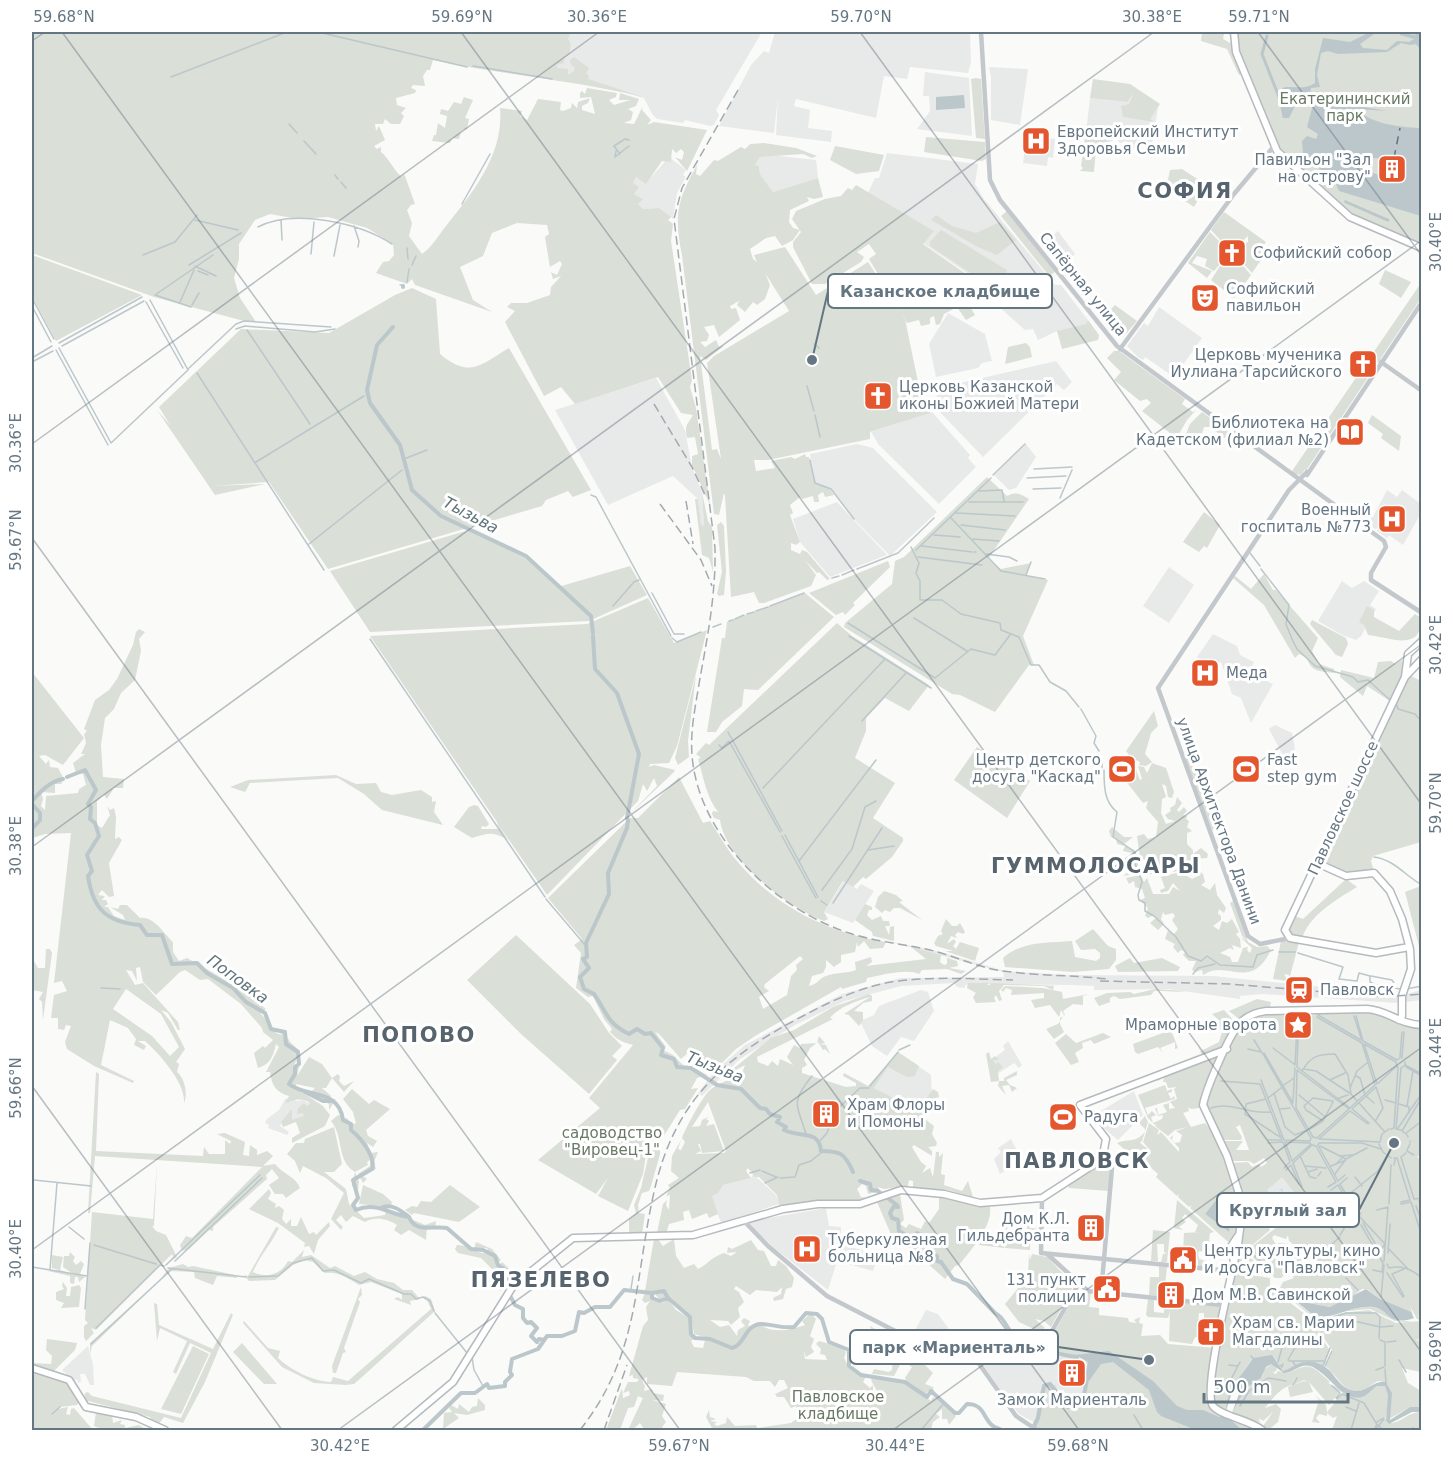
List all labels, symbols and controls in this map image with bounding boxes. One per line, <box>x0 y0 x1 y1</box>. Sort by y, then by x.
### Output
text: 59.68°N <box>33 8 95 26</box>
text: 59.69°N <box>431 8 493 26</box>
text: 30.36°E <box>567 8 627 26</box>
text: 59.70°N <box>830 8 892 26</box>
text: 30.38°E <box>1122 8 1182 26</box>
text: 59.71°N <box>1228 8 1290 26</box>
park label: Екатерининский парк <box>1279 90 1411 125</box>
place label: Европейский Институт Здоровья Семьи <box>1057 123 1239 158</box>
hospital icon: Европейский Институт Здоровья Семьи <box>1020 125 1052 157</box>
place label: Павильон "Зал на острову" <box>1254 151 1371 186</box>
building icon: Павильон "Зал на острову" <box>1376 153 1408 185</box>
district label: СОФИЯ <box>1137 179 1233 203</box>
text: 30.40°E <box>1427 212 1445 272</box>
street label: Сапёрная улица <box>1036 228 1130 340</box>
church icon: Софийский собор <box>1216 237 1248 269</box>
place label: Софийский собор <box>1253 244 1392 262</box>
callout: Казанское кладбище <box>828 274 1052 308</box>
place label: Софийский павильон <box>1226 280 1315 315</box>
text: Казанское кладбище <box>840 282 1040 301</box>
theatre icon: Софийский павильон <box>1189 282 1221 314</box>
place label: Церковь мученика Иулиана Тарсийского <box>1170 346 1342 381</box>
church icon: Церковь мученика Иулиана Тарсийского <box>1347 348 1379 380</box>
place label: Церковь Казанской иконы Божией Матери <box>899 378 1079 413</box>
church icon: Церковь Казанской иконы Божией Матери <box>862 380 894 412</box>
text: 30.36°E <box>7 413 25 473</box>
place label: Библиотека на Кадетском (филиал №2) <box>1136 414 1329 449</box>
library icon: Библиотека на Кадетском (филиал №2) <box>1334 416 1366 448</box>
water label: Тызьва <box>440 493 502 537</box>
place label: Военный госпиталь №773 <box>1241 501 1371 536</box>
hospital icon: Военный госпиталь №773 <box>1376 503 1408 535</box>
text: 59.67°N <box>7 509 25 571</box>
text: 30.42°E <box>1427 615 1445 675</box>
hospital icon: Меда <box>1189 657 1221 689</box>
place label: Меда <box>1226 664 1268 682</box>
street label: улица Архитектора Данини <box>1173 715 1265 927</box>
street label: Павловское шоссе <box>1304 738 1382 878</box>
place label: Центр детского досуга "Каскад" <box>972 751 1101 786</box>
place label: Fast step gym <box>1267 751 1337 786</box>
sports icon: Центр детского досуга "Каскад" <box>1106 753 1138 785</box>
sports icon: Fast step gym <box>1230 753 1262 785</box>
text: 59.70°N <box>1427 772 1445 834</box>
text: 30.38°E <box>7 816 25 876</box>
district label: ГУММОЛОСАРЫ <box>991 854 1201 878</box>
water label: Поповка <box>204 950 272 1008</box>
station icon: Павловск <box>1283 974 1315 1006</box>
place label: Павловск <box>1320 981 1394 999</box>
place icon: Мраморные ворота <box>1282 1009 1314 1041</box>
place label: Мраморные ворота <box>1125 1016 1277 1034</box>
text: 30.44°E <box>1427 1018 1445 1078</box>
district label: ПОПОВО <box>362 1023 476 1047</box>
water label: Тызьва <box>684 1047 746 1087</box>
text: 59.66°N <box>7 1057 25 1119</box>
place label: Храм Флоры и Помоны <box>847 1096 945 1131</box>
building icon: Храм Флоры и Помоны <box>810 1098 842 1130</box>
sports icon: Радуга <box>1047 1101 1079 1133</box>
place label: Радуга <box>1084 1108 1139 1126</box>
park label: садоводство "Вировец-1" <box>562 1124 662 1159</box>
district label: ПАВЛОВСК <box>1004 1149 1150 1173</box>
callout: Круглый зал <box>1217 1193 1359 1227</box>
text: Круглый зал <box>1229 1201 1347 1220</box>
place label: Дом К.Л. Гильдебранта <box>957 1210 1070 1245</box>
building icon: Дом К.Л. Гильдебранта <box>1075 1212 1107 1244</box>
text: 30.40°E <box>7 1219 25 1279</box>
place label: Туберкулезная больница №8 <box>827 1231 947 1266</box>
hospital icon: Туберкулезная больница №8 <box>791 1233 823 1265</box>
place label: Центр культуры, кино и досуга "Павловск" <box>1204 1242 1380 1277</box>
public building icon: Центр культуры, кино и досуга "Павловск" <box>1167 1244 1199 1276</box>
district label: ПЯЗЕЛЕВО <box>471 1268 611 1292</box>
place label: 131 пункт полиции <box>1006 1271 1086 1306</box>
public building icon: 131 пункт полиции <box>1091 1273 1123 1305</box>
building icon: Дом М.В. Савинской <box>1155 1279 1187 1311</box>
place label: Дом М.В. Савинской <box>1192 1286 1351 1304</box>
place label: Храм св. Марии Магдалины <box>1232 1314 1355 1349</box>
church icon: Храм св. Марии Магдалины <box>1195 1316 1227 1348</box>
text: 59.69°N <box>1427 1320 1445 1382</box>
callout: парк «Мариенталь» <box>850 1330 1058 1364</box>
text: парк «Мариенталь» <box>862 1338 1046 1357</box>
building icon: Замок Мариенталь <box>1056 1357 1088 1389</box>
scale bar <box>1204 1366 1348 1404</box>
text: 500 m <box>1213 1376 1271 1397</box>
park label: Павловское кладбище <box>792 1388 884 1423</box>
place label: Замок Мариенталь <box>997 1391 1147 1409</box>
text: 30.42°E <box>310 1437 370 1455</box>
text: 59.67°N <box>648 1437 710 1455</box>
text: 30.44°E <box>865 1437 925 1455</box>
text: 59.68°N <box>1047 1437 1109 1455</box>

